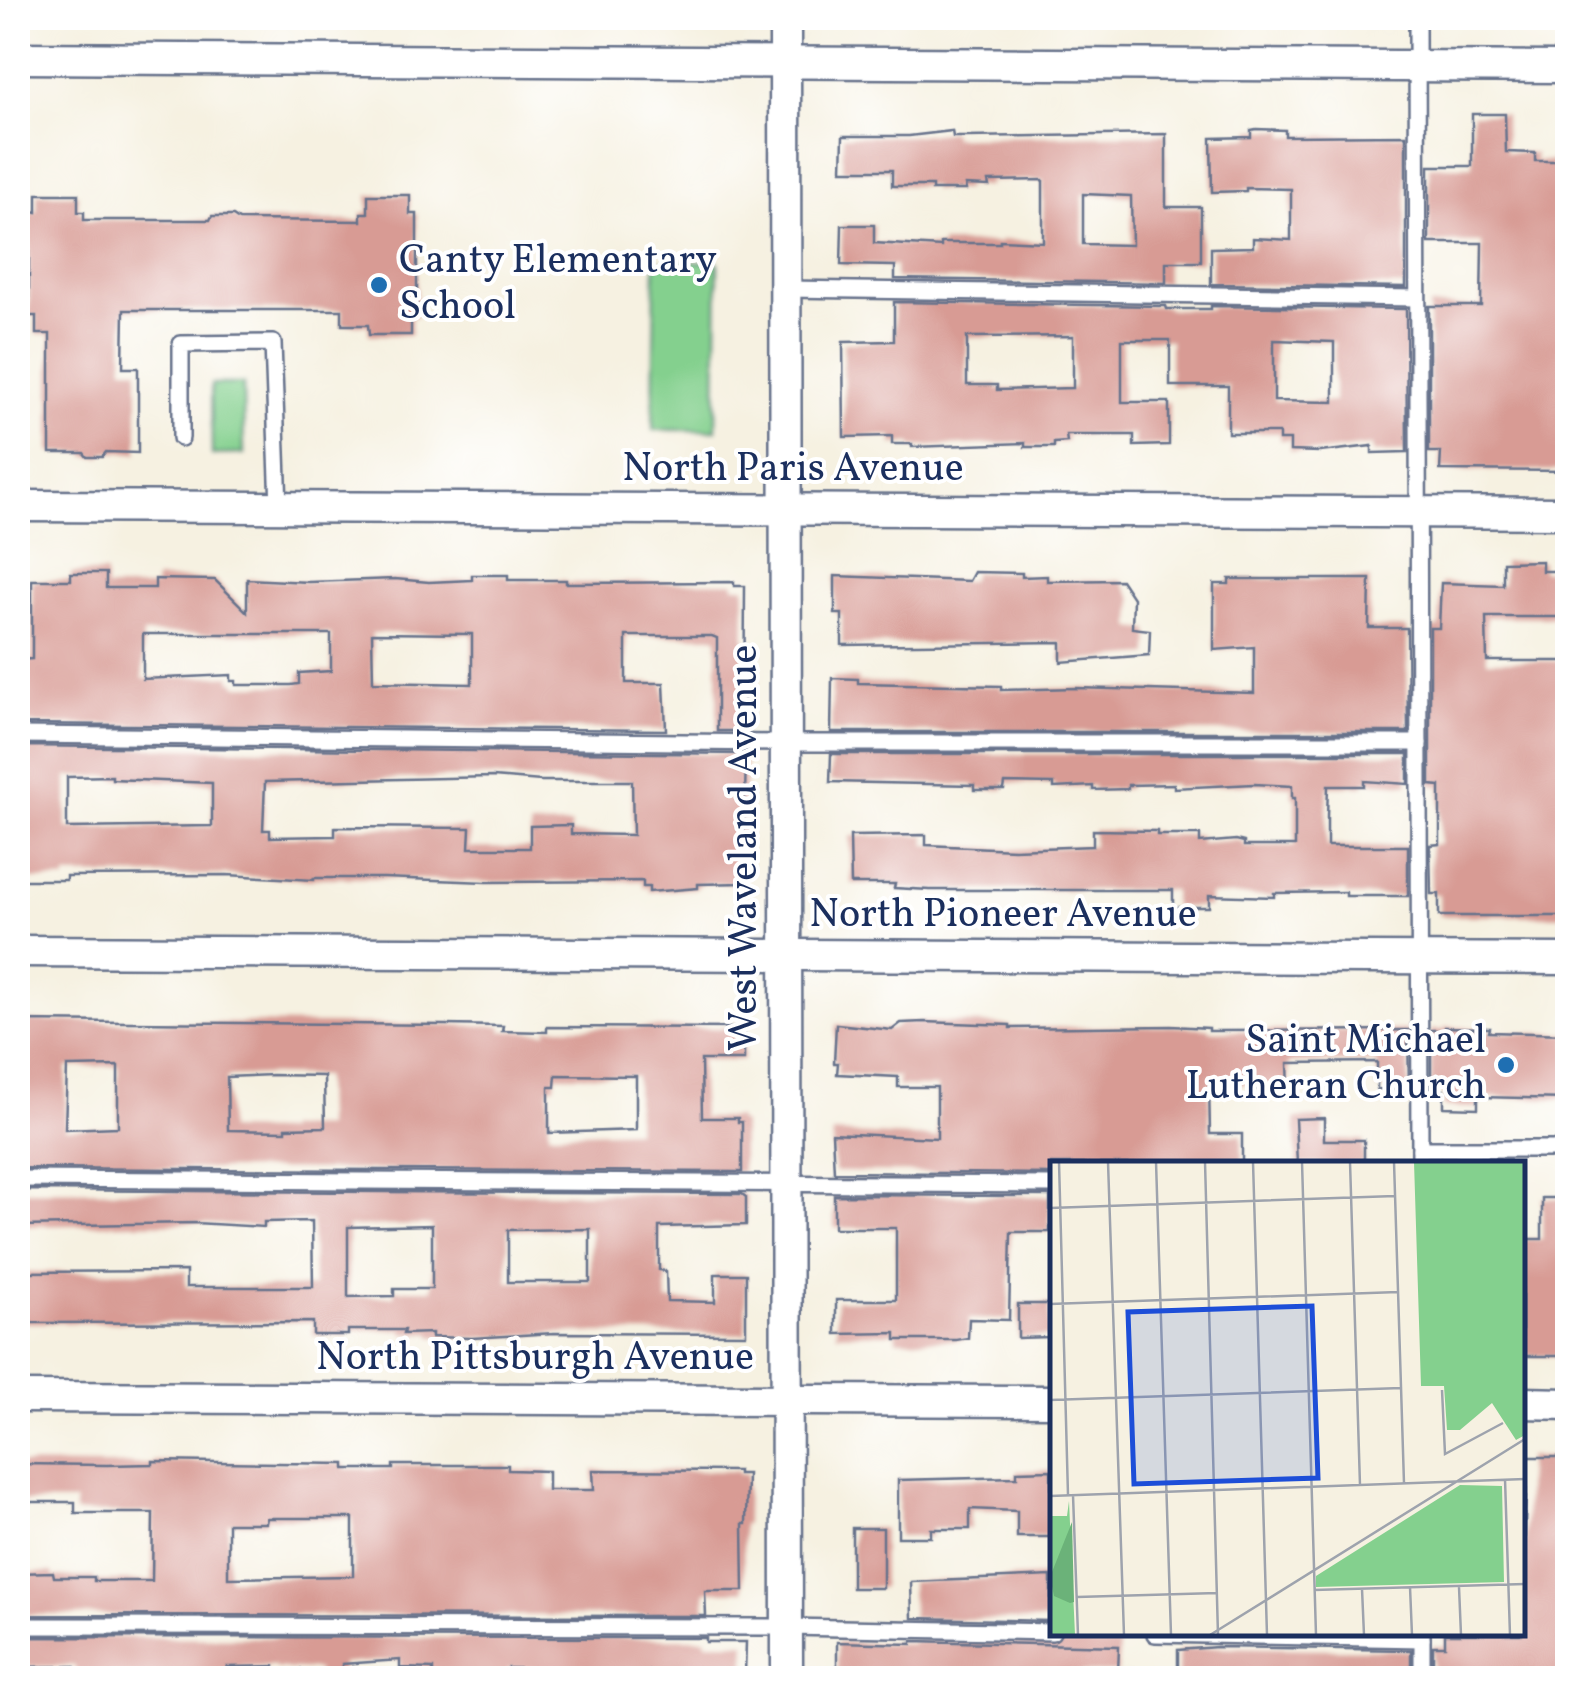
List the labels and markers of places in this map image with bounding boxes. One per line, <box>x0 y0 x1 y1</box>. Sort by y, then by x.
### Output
place label: Canty Elementary School <box>399 234 717 336</box>
marker: Canty Elementary School <box>368 274 390 296</box>
place label: Saint Michael Lutheran Church <box>1186 1014 1486 1116</box>
marker: Saint Michael Lutheran Church <box>1495 1054 1517 1076</box>

